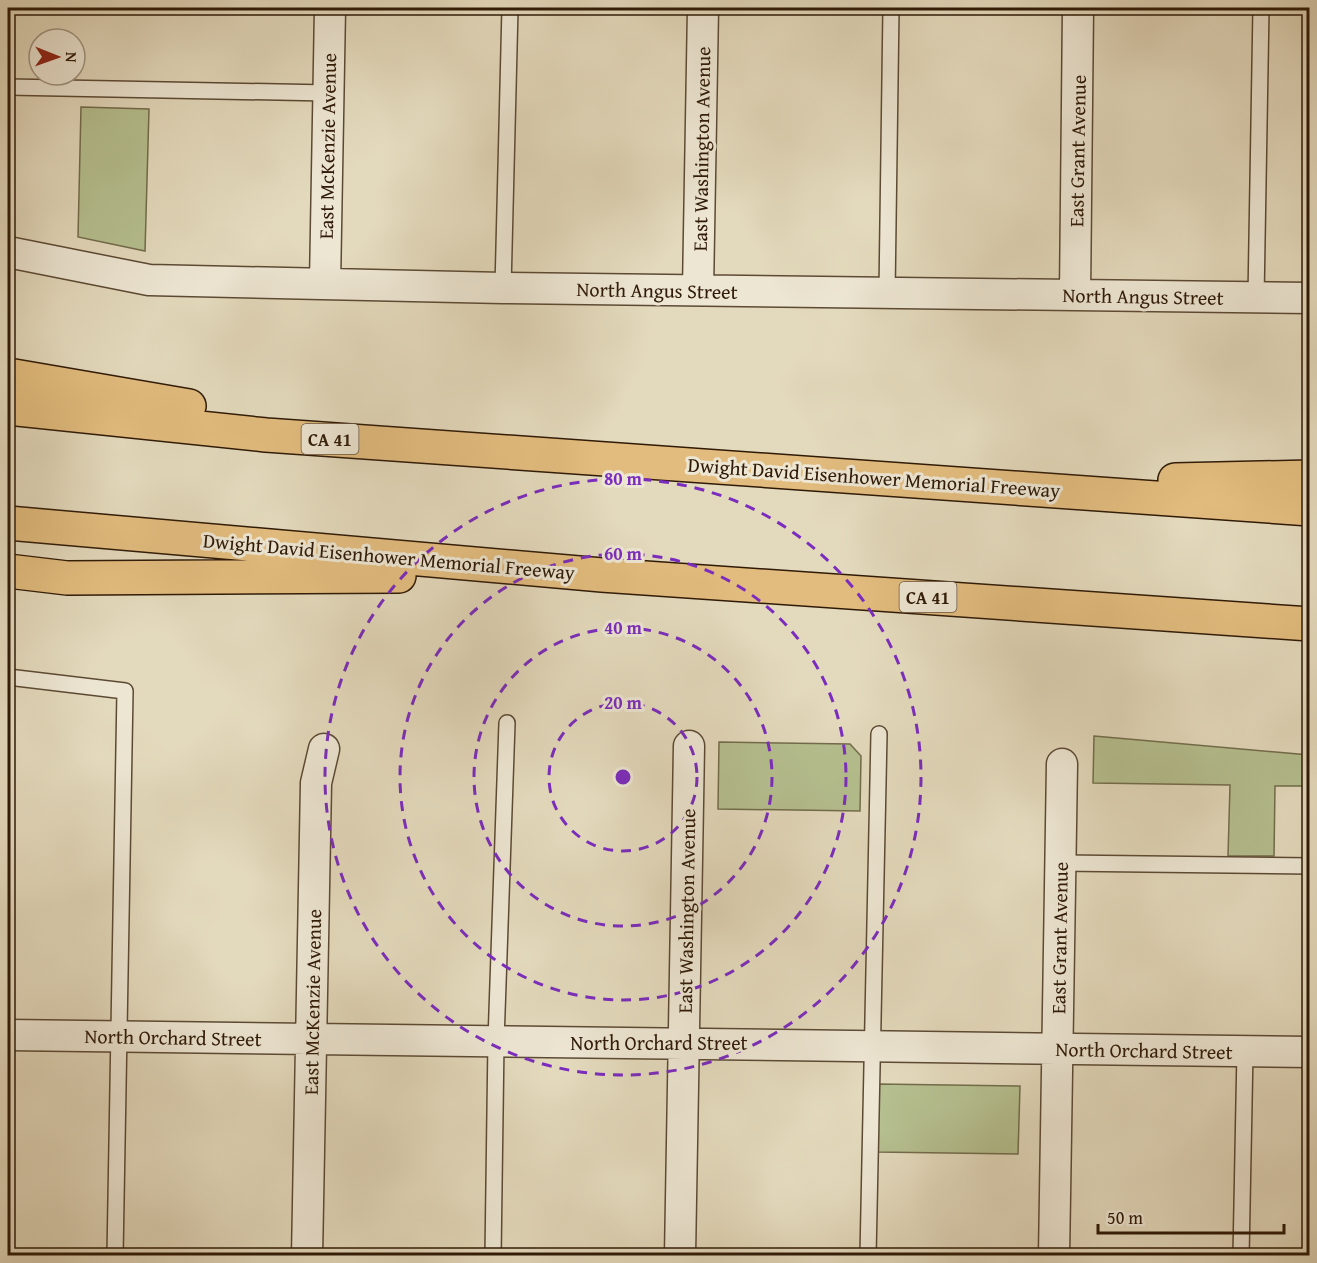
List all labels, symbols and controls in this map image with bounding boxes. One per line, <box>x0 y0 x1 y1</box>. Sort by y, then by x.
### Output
north arrow <box>27 27 87 87</box>
street label: East Washington Avenue <box>685 46 717 252</box>
text: N <box>60 52 84 63</box>
street label: East McKenzie Avenue <box>311 53 343 239</box>
street label: East Grant Avenue <box>1061 75 1093 227</box>
street label: North Angus Street <box>576 274 738 306</box>
street label: North Angus Street <box>1062 280 1224 312</box>
road number: CA 41 <box>302 424 358 454</box>
street label: Dwight David Eisenhower Memorial Freeway <box>687 450 1061 504</box>
text: 80 m <box>604 465 643 492</box>
street label: Dwight David Eisenhower Memorial Freeway <box>202 525 576 587</box>
text: 60 m <box>604 540 643 567</box>
road number: CA 41 <box>900 582 956 612</box>
text: 40 m <box>604 614 643 641</box>
text: 20 m <box>604 689 643 716</box>
centre of rings <box>613 767 633 787</box>
street label: East Washington Avenue <box>670 808 702 1014</box>
street label: East Grant Avenue <box>1043 862 1075 1014</box>
street label: East McKenzie Avenue <box>296 909 328 1095</box>
street label: North Orchard Street <box>84 1021 262 1053</box>
street label: North Orchard Street <box>570 1028 748 1057</box>
street label: North Orchard Street <box>1055 1034 1233 1066</box>
scale bar <box>1098 1197 1284 1235</box>
text: 50 m <box>1107 1204 1143 1231</box>

